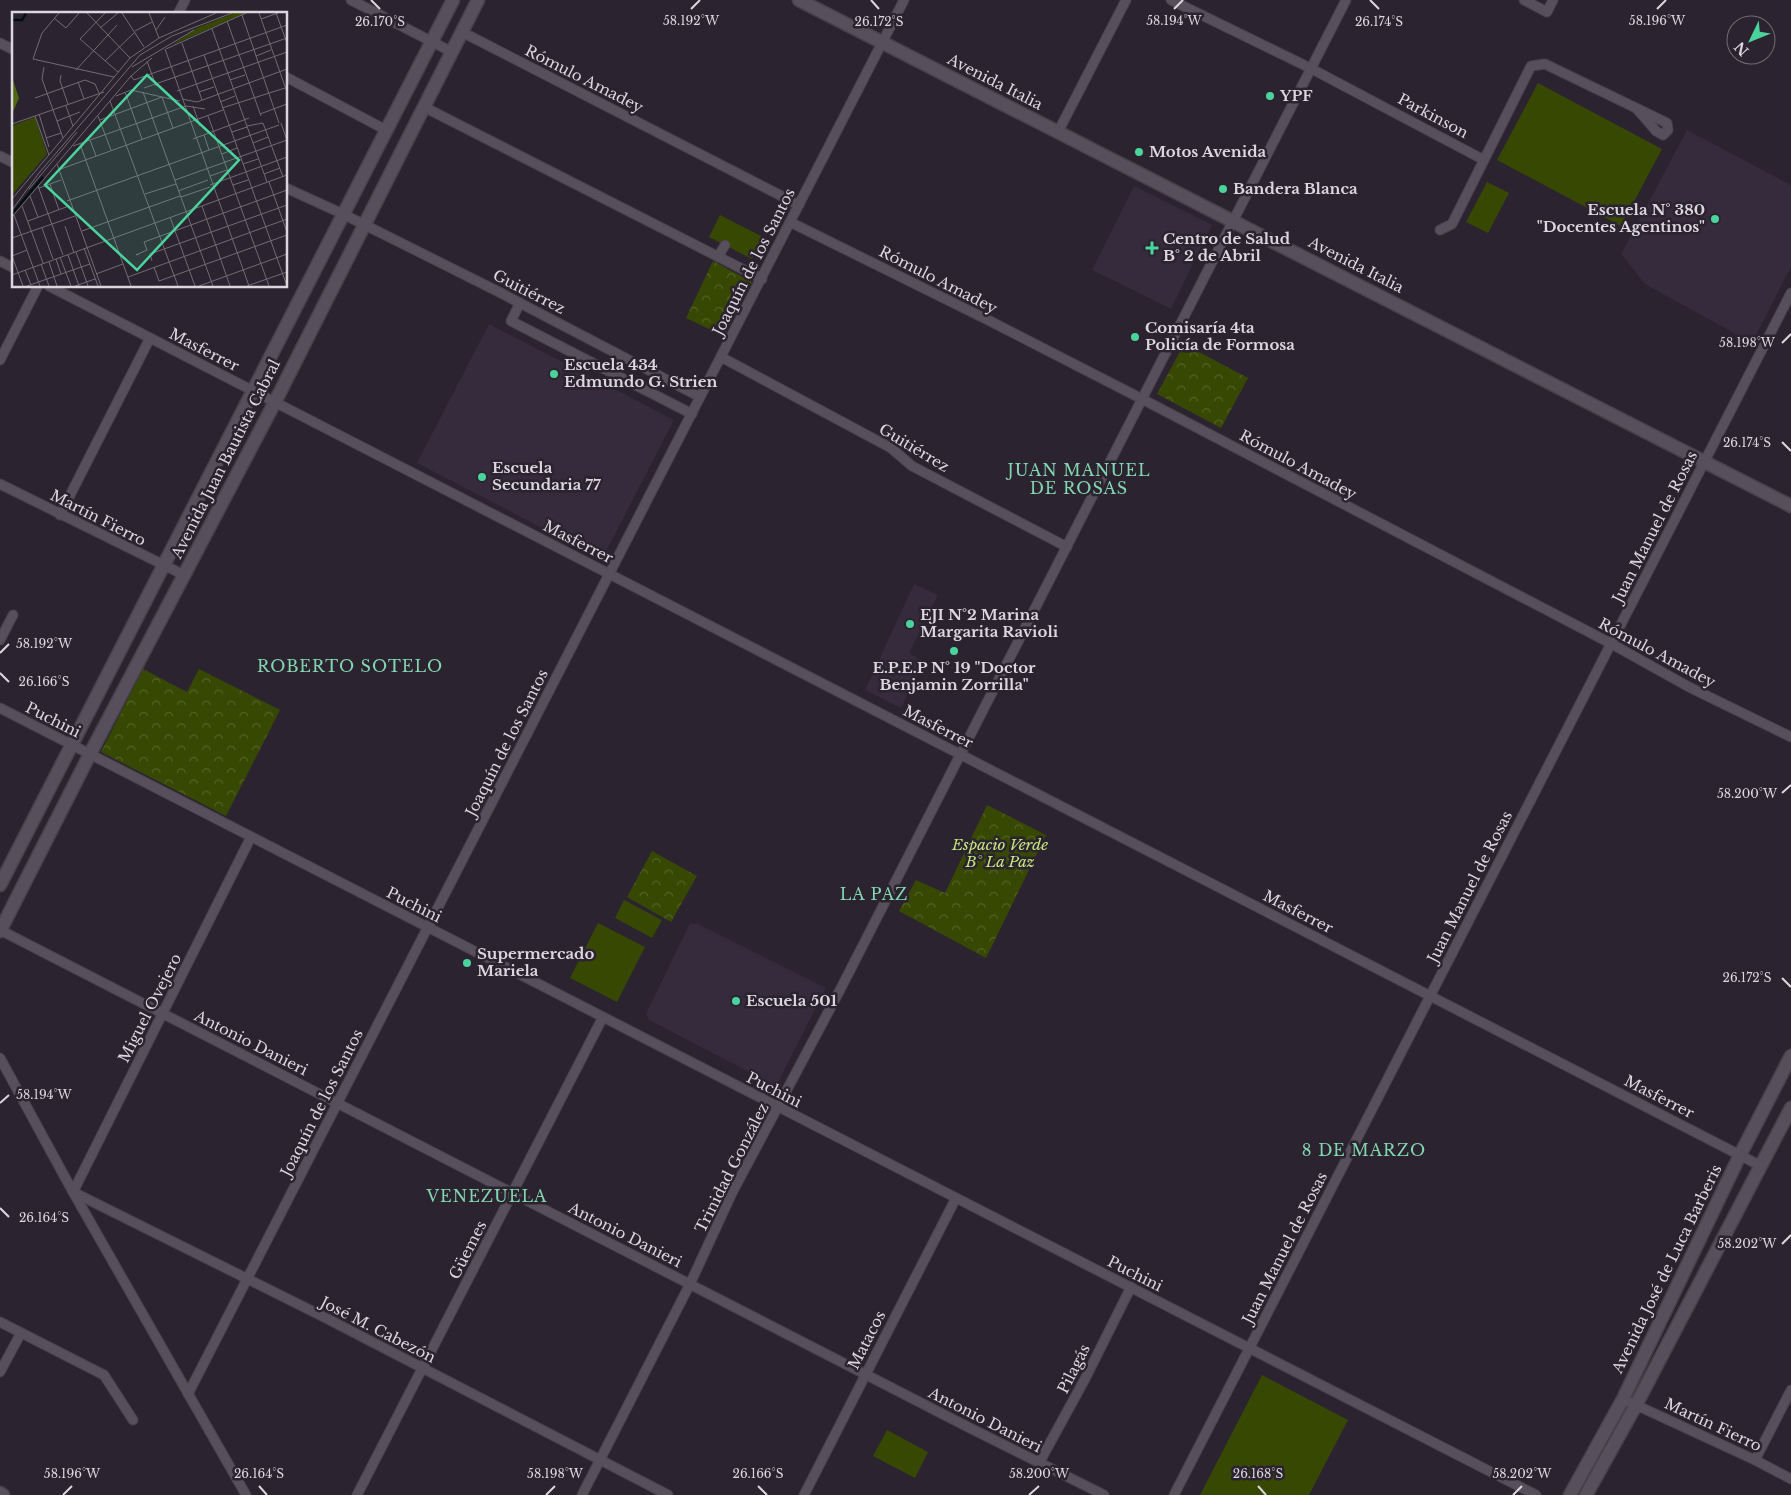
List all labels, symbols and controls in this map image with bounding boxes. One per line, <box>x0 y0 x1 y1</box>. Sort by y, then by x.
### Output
inset map <box>12 12 288 288</box>
text: 58.192°W <box>663 13 720 28</box>
text: 58.194°W <box>1146 13 1203 28</box>
text: 58.196°W <box>1629 13 1686 28</box>
text: 26.170°S <box>355 14 405 29</box>
text: 26.172°S <box>855 14 904 29</box>
text: 26.174°S <box>1355 14 1403 29</box>
north arrow <box>1726 15 1776 65</box>
text: N <box>1730 38 1753 60</box>
street label: Rómulo Amadey <box>522 41 647 117</box>
street label: Avenida Italia <box>944 49 1047 114</box>
place label: YPF <box>1279 86 1313 105</box>
street label: Parkinson <box>1395 89 1472 142</box>
marker: YPF <box>1264 90 1276 102</box>
place label: Motos Avenida <box>1149 142 1267 161</box>
marker: Motos Avenida <box>1133 146 1145 158</box>
place label: Bandera Blanca <box>1233 179 1358 198</box>
marker: Bandera Blanca <box>1217 183 1229 195</box>
street label: Joaquín de los Santos <box>707 185 799 340</box>
place label: Escuela N° 380 "Docentes Agentinos" <box>1537 200 1705 236</box>
marker: Escuela N° 380 "Docentes Agentinos" <box>1709 213 1721 225</box>
place label: Centro de Salud B° 2 de Abril <box>1163 229 1291 265</box>
street label: Avenida Italia <box>1305 232 1408 297</box>
marker: Centro de Salud B° 2 de Abril <box>1145 241 1159 255</box>
street label: Rómulo Amadey <box>876 242 1001 318</box>
street label: Guitiérrez <box>490 265 569 318</box>
place label: Comisaría 4ta Policía de Formosa <box>1145 318 1295 354</box>
street label: Masferrer <box>166 324 243 376</box>
marker: Comisaría 4ta Policía de Formosa <box>1129 331 1141 343</box>
text: 58.198°W <box>1719 335 1776 350</box>
place label: Escuela 434 Edmundo G. Strien <box>564 355 717 391</box>
street label: Avenida Juan Bautista Cabral <box>167 356 284 562</box>
marker: Escuela 434 Edmundo G. Strien <box>548 368 560 380</box>
street label: Guitiérrez <box>876 419 953 476</box>
street label: Rómulo Amadey <box>1236 426 1360 504</box>
text: 26.174°S <box>1723 435 1771 450</box>
street label: Juan Manuel de Rosas <box>1607 448 1701 608</box>
place label: Escuela Secundaria 77 <box>492 458 601 494</box>
district label: JUAN MANUEL DE ROSAS <box>1005 460 1151 498</box>
marker: Escuela Secundaria 77 <box>476 471 488 483</box>
street label: Martín Fierro <box>47 485 149 550</box>
street label: Masferrer <box>540 516 617 568</box>
place label: EJI N°2 Marina Margarita Ravioli <box>920 605 1059 641</box>
street label: Rómulo Amadey <box>1595 614 1719 692</box>
marker: EJI N°2 Marina Margarita Ravioli <box>904 618 916 630</box>
text: 58.192°W <box>16 636 73 651</box>
marker: E.P.E.P N° 19 "Doctor Benjamin Zorrilla" <box>948 645 960 657</box>
district label: ROBERTO SOTELO <box>257 656 443 676</box>
place label: E.P.E.P N° 19 "Doctor Benjamin Zorrilla" <box>872 658 1036 694</box>
street label: Joaquín de los Santos <box>460 666 552 821</box>
text: 26.166°S <box>19 674 70 689</box>
street label: Puchini <box>23 698 84 741</box>
street label: Masferrer <box>900 701 977 753</box>
text: 58.200°W <box>1717 786 1778 801</box>
street label: Juan Manuel de Rosas <box>1422 808 1516 968</box>
park label: Espacio Verde B° La Paz <box>951 835 1048 871</box>
street label: Puchini <box>384 883 445 926</box>
district label: LA PAZ <box>840 884 908 904</box>
street label: Masferrer <box>1260 886 1337 938</box>
place label: Supermercado Mariela <box>477 944 594 980</box>
street label: Miguel Ovejero <box>114 950 185 1065</box>
marker: Supermercado Mariela <box>461 957 473 969</box>
text: 26.172°S <box>1723 970 1772 985</box>
place label: Escuela 501 <box>746 991 837 1010</box>
marker: Escuela 501 <box>730 995 742 1007</box>
street label: Antonio Danieri <box>190 1005 311 1079</box>
street label: Joaquín de los Santos <box>275 1026 367 1181</box>
street label: Puchini <box>744 1068 805 1111</box>
street label: Masferrer <box>1621 1071 1698 1123</box>
text: 58.194°W <box>16 1087 73 1102</box>
street label: Trinidad González <box>691 1100 773 1236</box>
district label: 8 DE MARZO <box>1302 1140 1426 1160</box>
street label: Avenida José de Luca Barberis <box>1607 1161 1726 1377</box>
street label: Juan Manuel de Rosas <box>1237 1169 1331 1329</box>
district label: VENEZUELA <box>426 1186 547 1206</box>
street label: Antonio Danieri <box>564 1197 685 1271</box>
text: 26.164°S <box>19 1210 69 1225</box>
street label: Güemes <box>445 1217 490 1282</box>
text: 58.202°W <box>1718 1236 1777 1251</box>
street label: Puchini <box>1105 1252 1166 1295</box>
street label: José M. Cabezón <box>316 1291 439 1367</box>
street label: Matacos <box>844 1307 889 1372</box>
street label: Pilagás <box>1053 1341 1094 1397</box>
street label: Antonio Danieri <box>924 1382 1045 1456</box>
street label: Martín Fierro <box>1662 1394 1765 1455</box>
text: 58.196°W <box>44 1466 101 1481</box>
text: 26.164°S <box>234 1466 284 1481</box>
text: 58.198°W <box>527 1466 584 1481</box>
text: 26.166°S <box>733 1466 784 1481</box>
text: 58.200°W <box>1009 1466 1070 1481</box>
text: 26.168°S <box>1233 1466 1284 1481</box>
text: 58.202°W <box>1493 1466 1552 1481</box>

